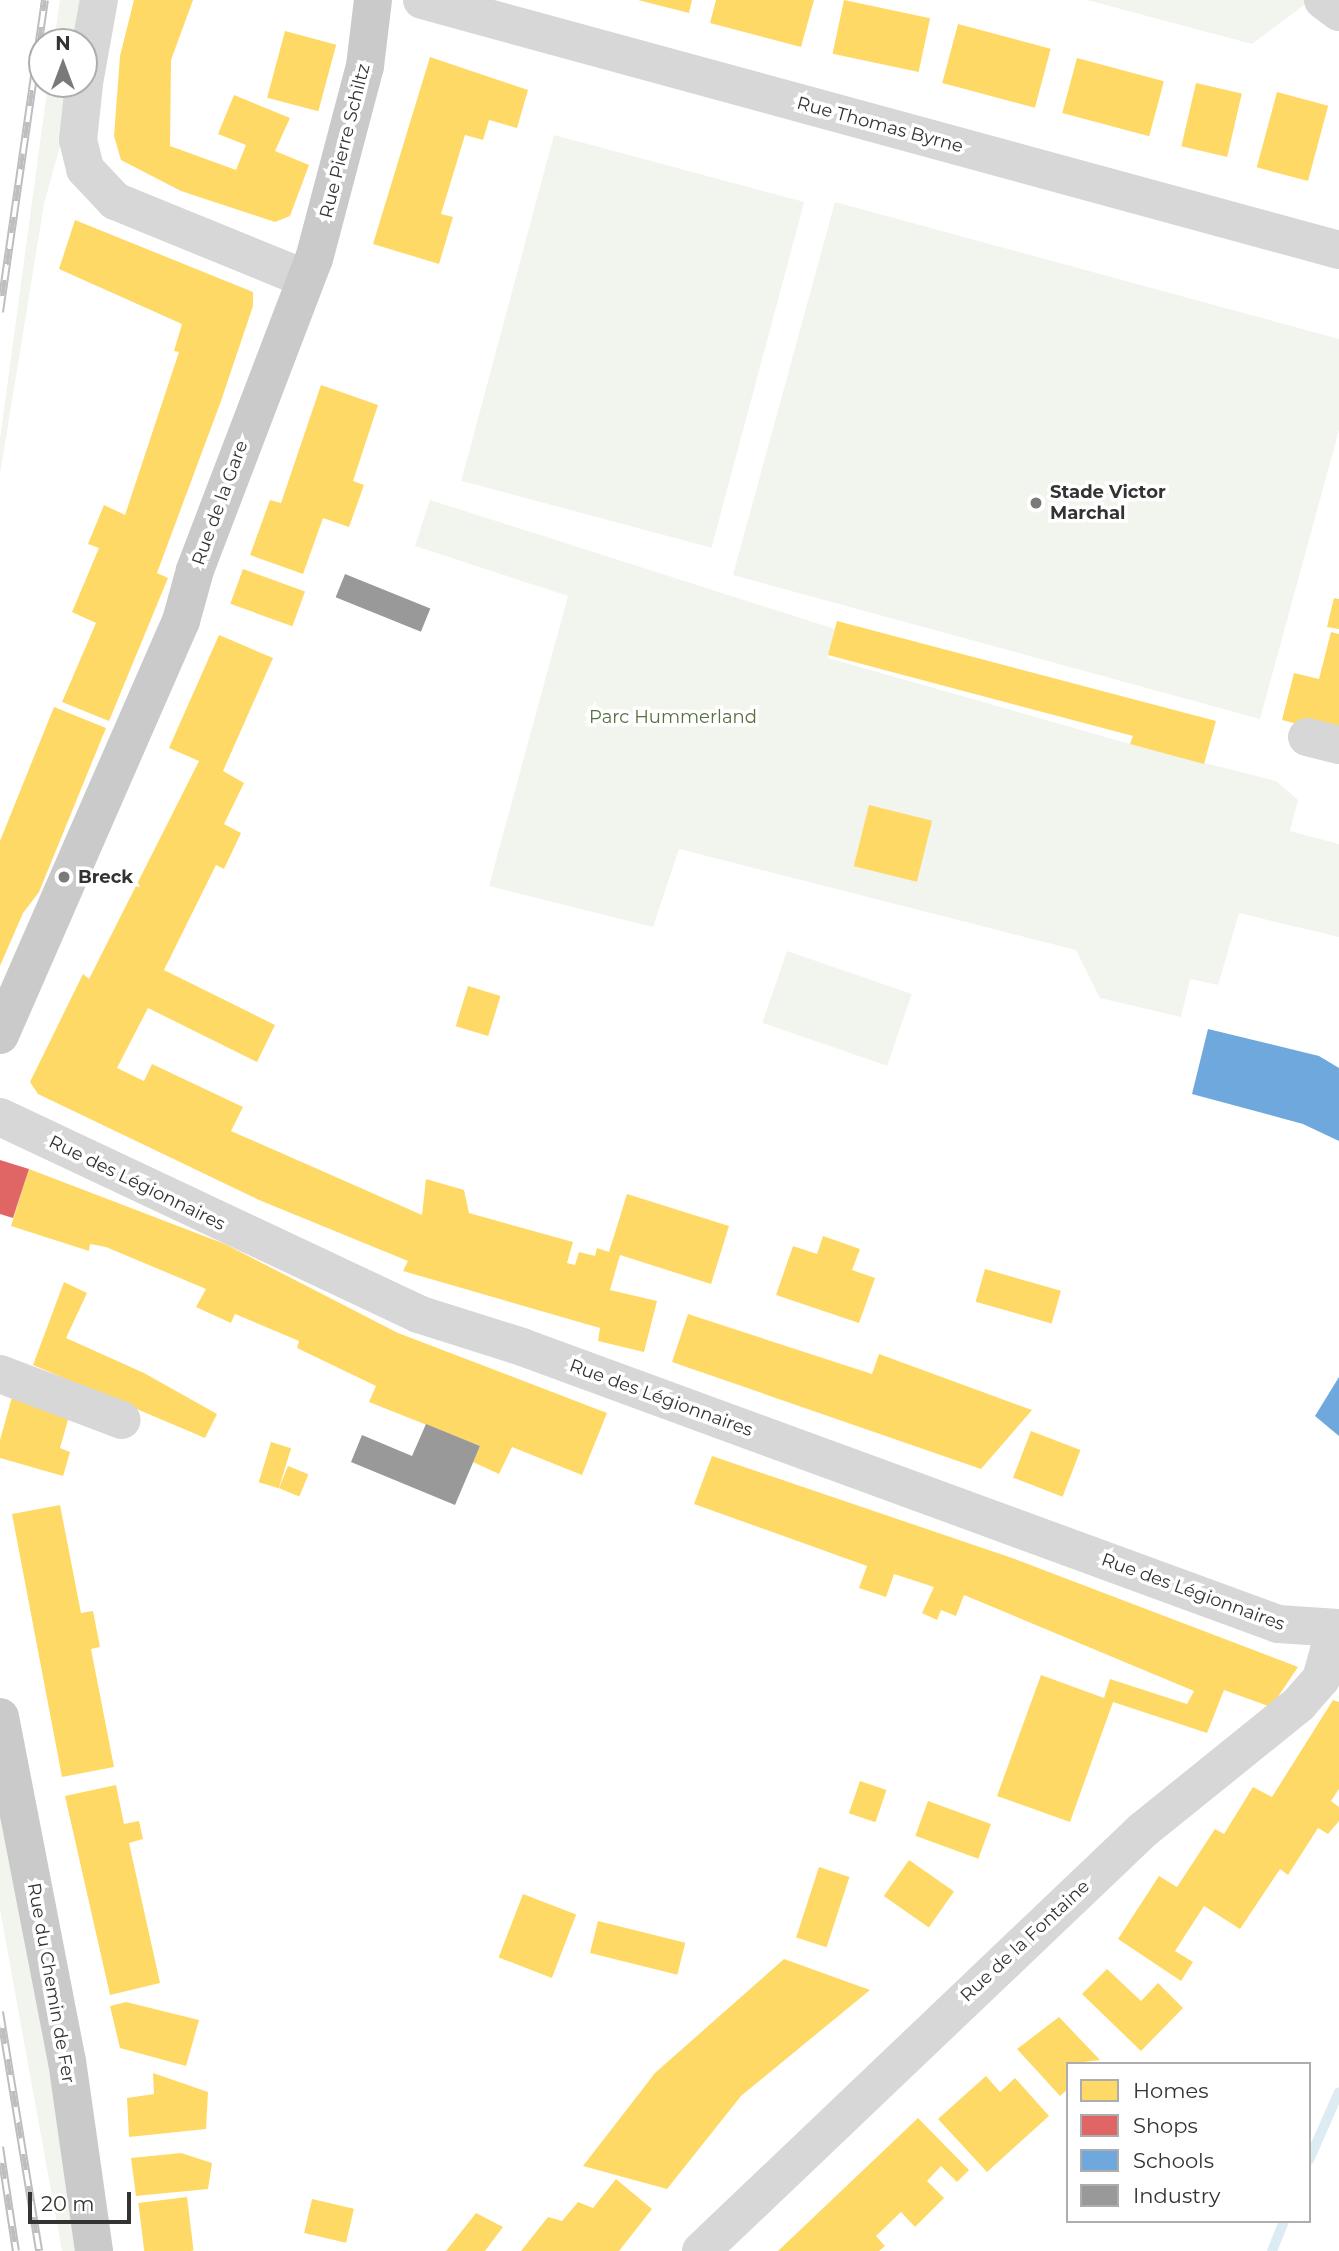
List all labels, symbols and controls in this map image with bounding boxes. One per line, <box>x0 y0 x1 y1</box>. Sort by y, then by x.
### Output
north arrow <box>28 28 98 98</box>
text: N <box>55 32 71 55</box>
street label: Rue Pierre Schiltz <box>315 62 375 220</box>
street label: Rue Thomas Byrne <box>795 92 965 158</box>
street label: Rue de la Gare <box>187 438 253 568</box>
place label: Stade Victor Marchal <box>1050 482 1166 524</box>
marker: Stade Victor Marchal <box>1028 495 1044 511</box>
park label: Parc Hummerland <box>589 706 757 728</box>
place label: Breck <box>78 866 133 888</box>
marker: Breck <box>56 869 72 885</box>
street label: Rue des Légionnaires <box>45 1131 229 1235</box>
street label: Rue des Légionnaires <box>566 1355 756 1441</box>
street label: Rue des Légionnaires <box>1098 1549 1288 1635</box>
street label: Rue de la Fontaine <box>956 1876 1094 2006</box>
street label: Rue du Chemin de Fer <box>23 1881 79 2085</box>
legend <box>1066 2062 1311 2223</box>
text: Homes <box>1133 2078 1208 2103</box>
text: Shops <box>1133 2113 1198 2138</box>
text: Schools <box>1133 2148 1214 2173</box>
scale bar <box>32 2178 135 2222</box>
text: Industry <box>1133 2183 1220 2208</box>
text: 20 m <box>41 2191 95 2216</box>

